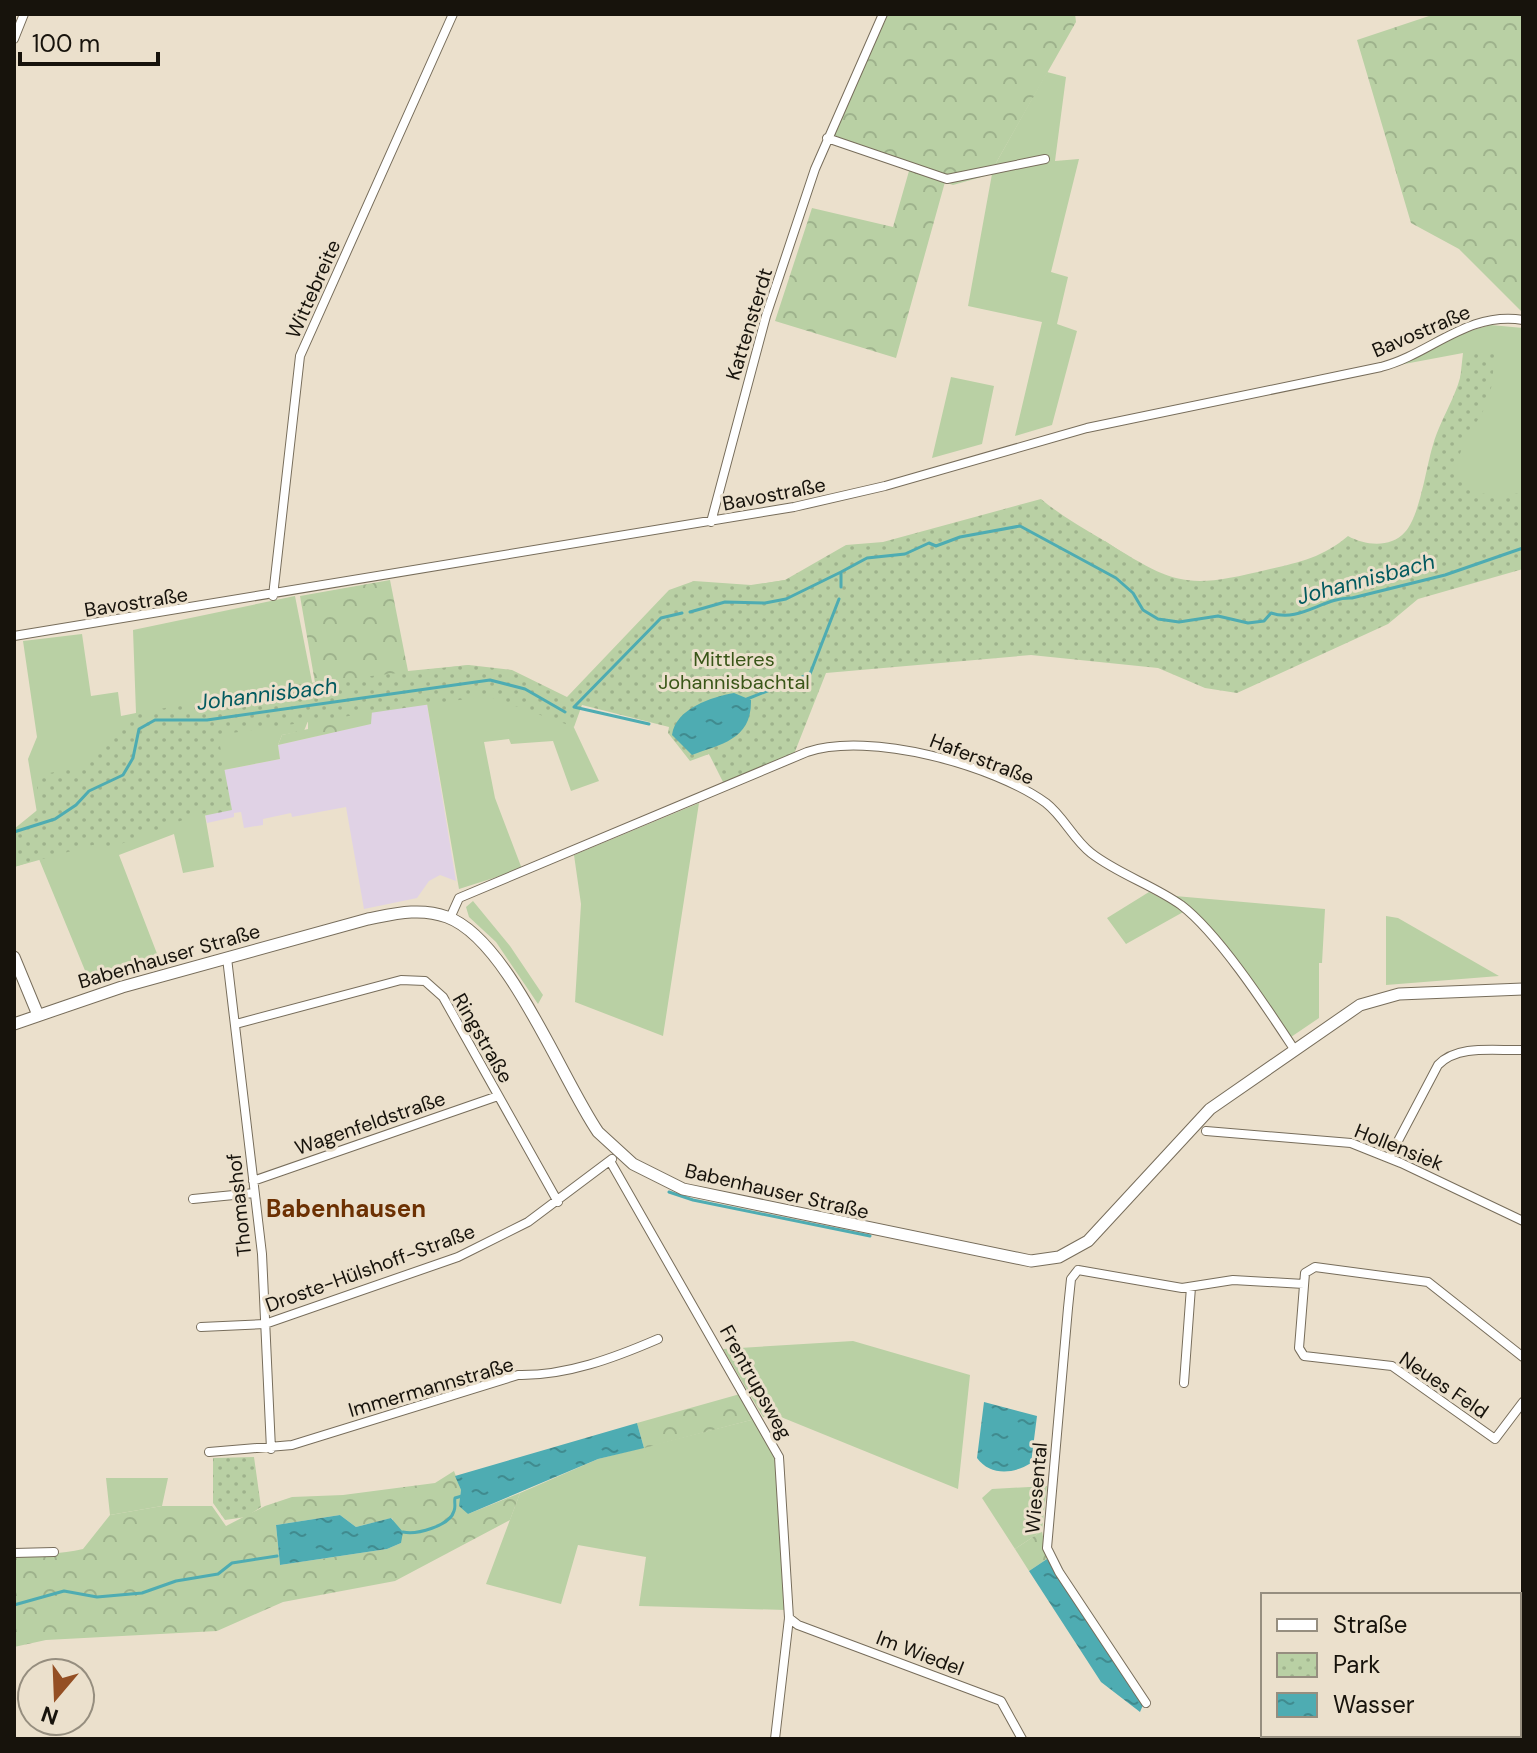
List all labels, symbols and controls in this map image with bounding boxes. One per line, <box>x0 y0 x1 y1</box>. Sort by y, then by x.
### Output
scale bar <box>20 16 158 66</box>
text: 100 m <box>32 28 100 59</box>
street label: Wittebreite <box>280 236 346 342</box>
street label: Kattensterdt <box>720 265 778 383</box>
street label: Bavostraße <box>1368 299 1474 363</box>
street label: Bavostraße <box>720 471 828 517</box>
water label: Johannisbach <box>1294 547 1438 611</box>
street label: Bavostraße <box>82 581 190 623</box>
park label: Mittleres Johannisbachtal <box>658 646 810 695</box>
water label: Johannisbach <box>195 671 339 717</box>
street label: Haferstraße <box>926 727 1038 791</box>
street label: Babenhauser Straße <box>75 918 263 994</box>
street label: Ringstraße <box>447 988 519 1088</box>
street label: Wagenfeldstraße <box>291 1085 449 1161</box>
street label: Hollensiek <box>1351 1117 1447 1177</box>
street label: Thomashof <box>221 1152 257 1258</box>
street label: Babenhauser Straße <box>682 1157 872 1225</box>
district label: Babenhausen <box>266 1193 426 1224</box>
street label: Droste-Hülshoff-Straße <box>262 1218 478 1318</box>
street label: Frentrupsweg <box>714 1320 798 1444</box>
street label: Neues Feld <box>1394 1346 1494 1424</box>
street label: Immermannstraße <box>345 1351 517 1423</box>
street label: Wiesental <box>1019 1441 1053 1535</box>
legend <box>1261 1593 1521 1737</box>
text: Straße <box>1333 1609 1407 1640</box>
street label: Im Wiedel <box>873 1624 967 1682</box>
text: Park <box>1333 1649 1380 1680</box>
north arrow <box>16 1657 96 1737</box>
text: Wasser <box>1333 1689 1415 1720</box>
text: N <box>37 1699 62 1732</box>

